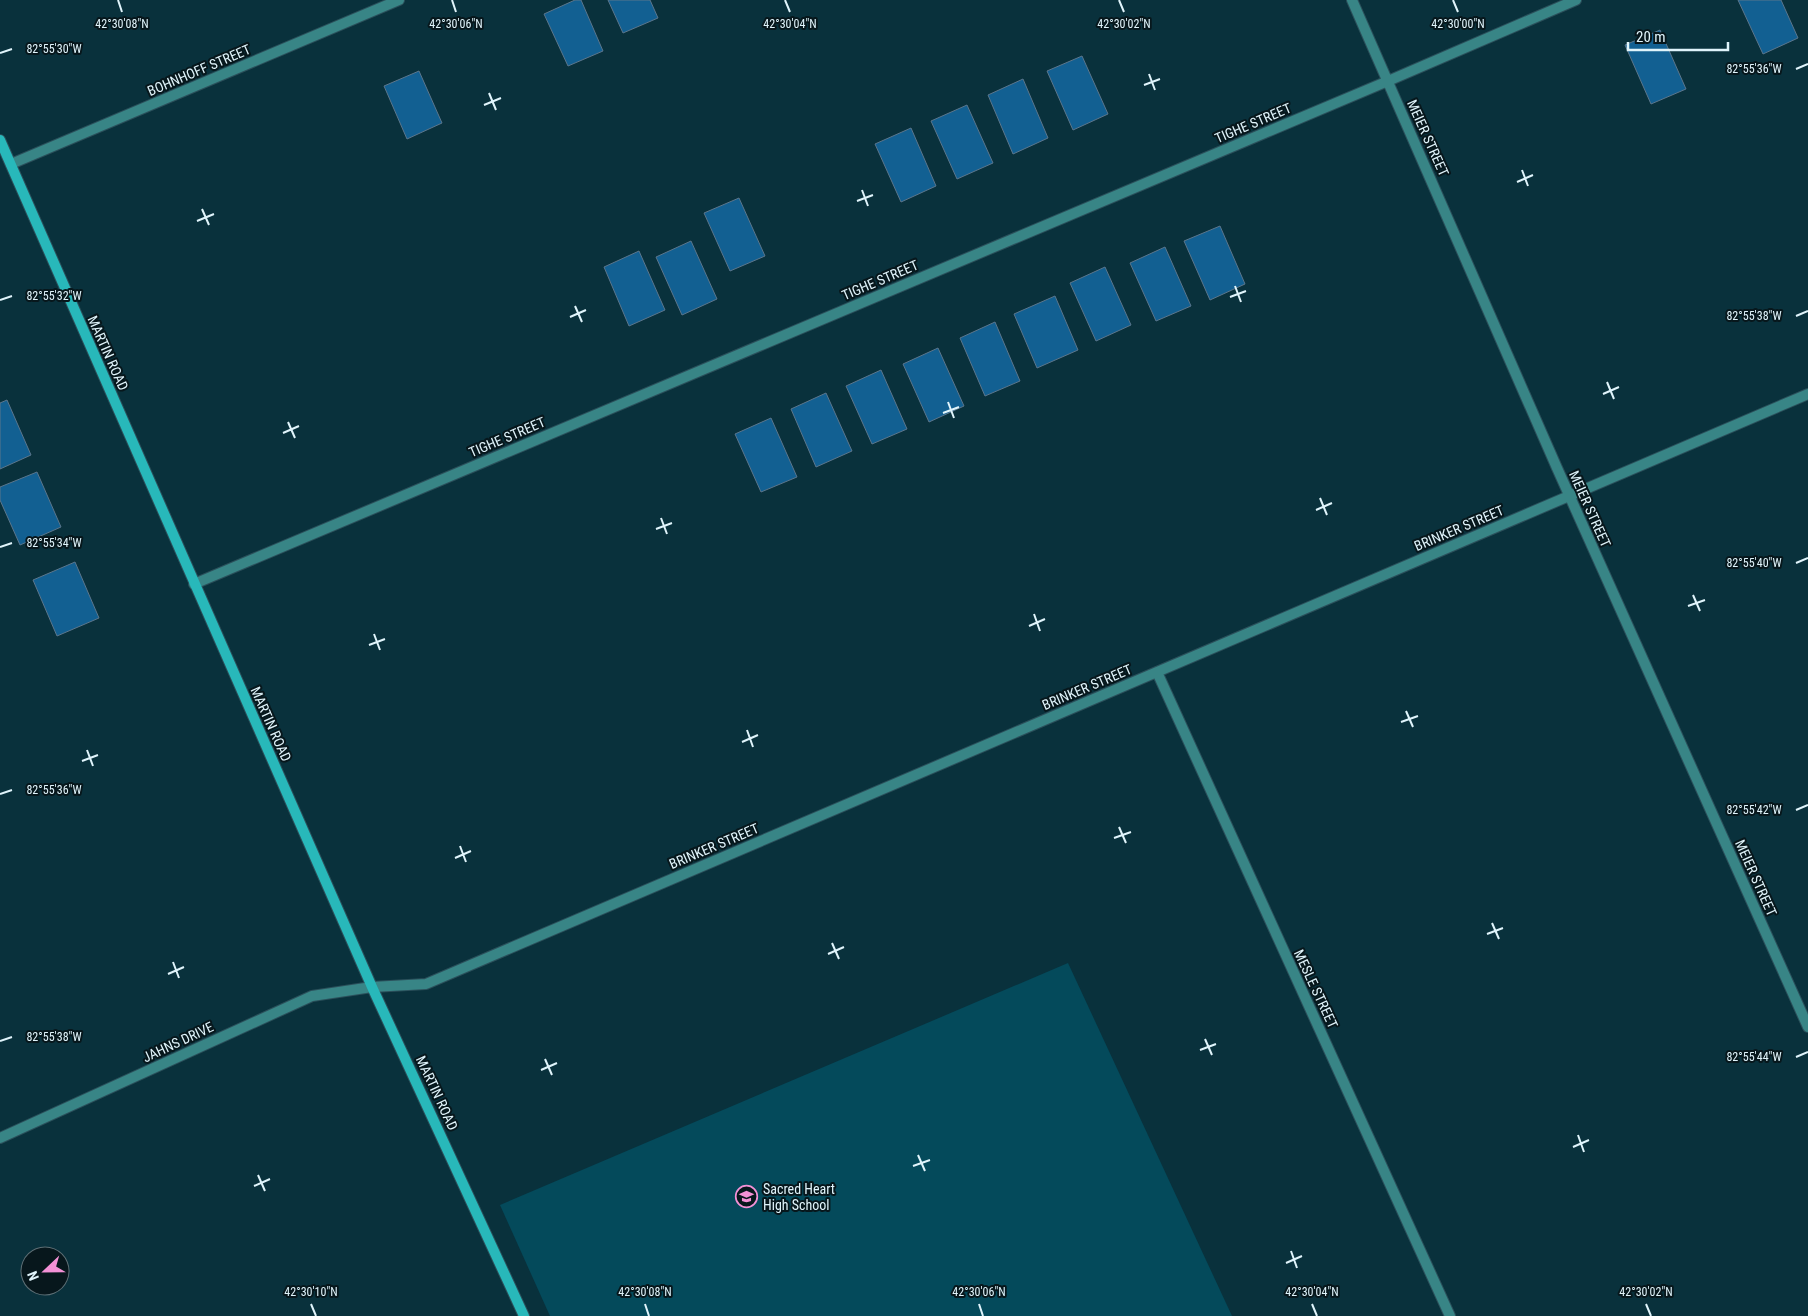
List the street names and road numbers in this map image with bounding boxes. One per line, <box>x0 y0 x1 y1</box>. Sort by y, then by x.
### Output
street label: BOHNHOFF STREET <box>145 41 253 99</box>
street label: MEIER STREET <box>1404 97 1452 179</box>
street label: TIGHE STREET <box>1212 100 1294 146</box>
street label: TIGHE STREET <box>839 257 921 303</box>
street label: MARTIN ROAD <box>84 313 132 393</box>
street label: TIGHE STREET <box>466 414 548 460</box>
street label: MEIER STREET <box>1566 468 1614 550</box>
street label: BRINKER STREET <box>1412 502 1506 554</box>
street label: BRINKER STREET <box>1040 661 1134 713</box>
street label: MARTIN ROAD <box>247 684 295 764</box>
street label: BRINKER STREET <box>667 820 761 872</box>
street label: MEIER STREET <box>1732 837 1780 919</box>
street label: MESLE STREET <box>1291 947 1341 1031</box>
street label: JAHNS DRIVE <box>140 1019 216 1065</box>
street label: MARTIN ROAD <box>413 1053 461 1133</box>

